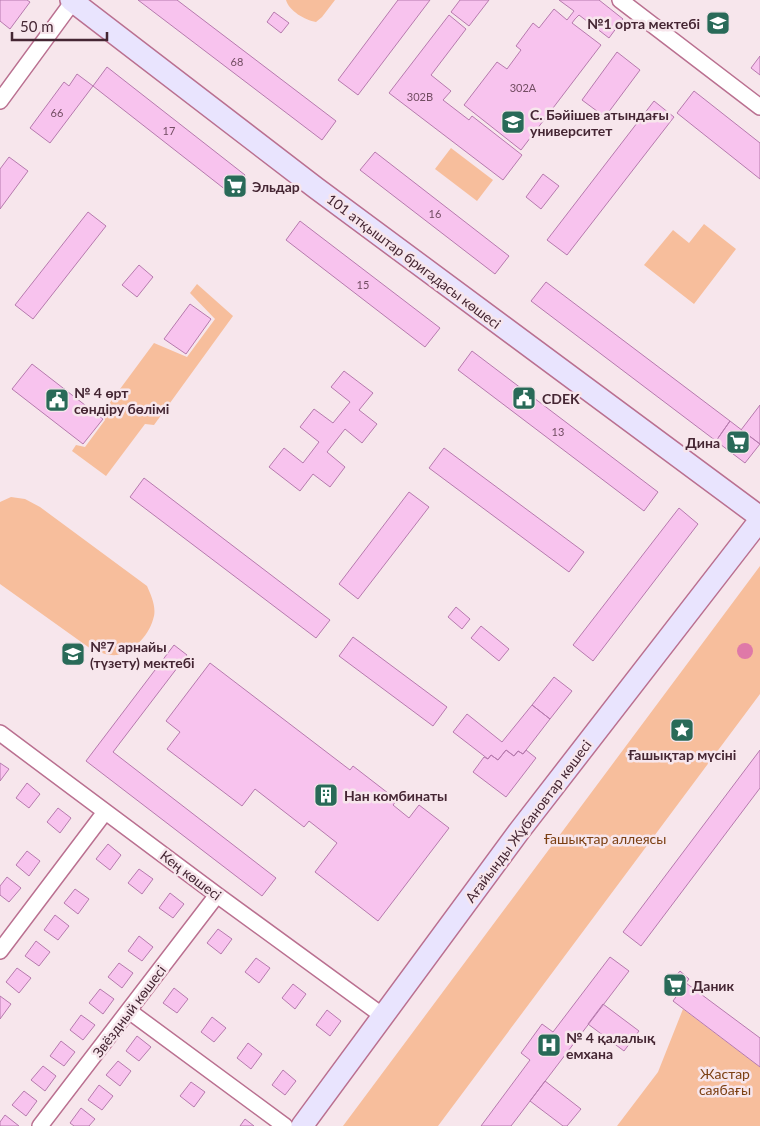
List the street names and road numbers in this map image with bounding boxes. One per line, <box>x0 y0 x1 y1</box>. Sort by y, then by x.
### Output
street label: 101 атқыштар бригадасы көшесі <box>324 190 504 332</box>
street label: Ағайынды Жұбановтар көшесі <box>461 736 595 906</box>
street label: Кең көшесі <box>157 846 225 904</box>
street label: Звёздный көшесі <box>89 962 169 1060</box>

